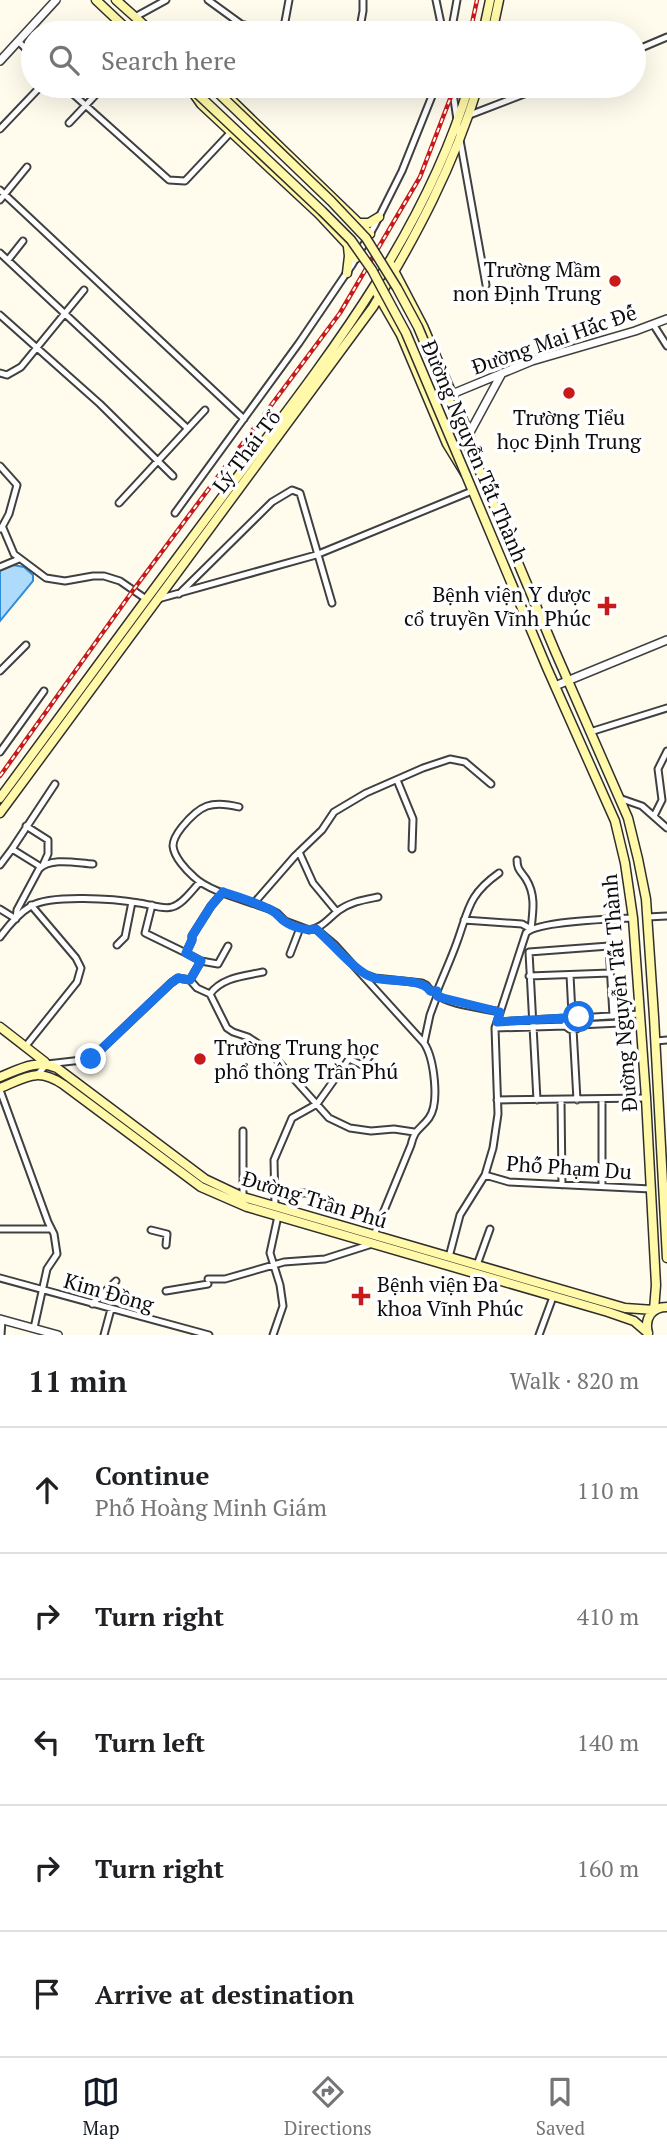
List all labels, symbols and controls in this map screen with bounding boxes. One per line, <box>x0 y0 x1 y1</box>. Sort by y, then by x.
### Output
search box <box>21 21 646 98</box>
icon: search <box>45 41 83 79</box>
text: Search here <box>101 43 236 77</box>
place label: Trường Mầm non Định Trung <box>453 255 602 307</box>
marker: Trường Mầm non Định Trung <box>607 273 623 289</box>
street label: Đường Mai Hắc Đế <box>468 298 640 380</box>
street label: Đường Nguyễn Tất Thành <box>416 336 534 566</box>
marker: Trường Tiểu học Định Trung <box>561 385 577 401</box>
place label: Trường Tiểu học Định Trung <box>497 403 642 455</box>
street label: Lý Thái Tổ <box>206 404 286 498</box>
place label: Bệnh viện Y dược cổ truyền Vĩnh Phúc <box>404 580 591 632</box>
marker: Bệnh viện Y dược cổ truyền Vĩnh Phúc <box>597 596 617 616</box>
street label: Đường Nguyễn Tất Thành <box>595 873 643 1113</box>
route start <box>563 1001 594 1032</box>
place label: Trường Trung học phổ thông Trần Phú <box>214 1033 398 1085</box>
route end <box>75 1043 106 1074</box>
marker: Trường Trung học phổ thông Trần Phú <box>192 1051 208 1067</box>
street label: Phố Phạm Du <box>505 1149 633 1185</box>
street label: Đường Trần Phú <box>239 1164 391 1234</box>
street label: Kim Đồng <box>61 1266 158 1318</box>
place label: Bệnh viện Đa khoa Vĩnh Phúc <box>377 1270 524 1322</box>
marker: Bệnh viện Đa khoa Vĩnh Phúc <box>351 1286 371 1306</box>
text: 11 min <box>28 1361 127 1401</box>
text: Walk · 820 m <box>510 1365 639 1396</box>
text: Continue <box>95 1458 209 1492</box>
icon: ahead <box>28 1471 66 1509</box>
text: 110 m <box>577 1475 639 1506</box>
text: Phố Hoàng Minh Giám <box>95 1492 327 1523</box>
icon: right <box>28 1597 66 1635</box>
text: Turn right <box>95 1599 224 1633</box>
text: 410 m <box>577 1601 639 1632</box>
icon: left <box>28 1723 66 1761</box>
text: Turn left <box>95 1725 205 1759</box>
text: 140 m <box>577 1727 639 1758</box>
icon: right <box>28 1849 66 1887</box>
text: Turn right <box>95 1851 224 1885</box>
text: 160 m <box>577 1853 639 1884</box>
icon: arrive <box>28 1975 66 2013</box>
text: Arrive at destination <box>95 1977 354 2011</box>
tab: Map <box>82 2073 120 2140</box>
tab: Directions <box>284 2073 372 2140</box>
tab: Saved <box>536 2073 585 2140</box>

